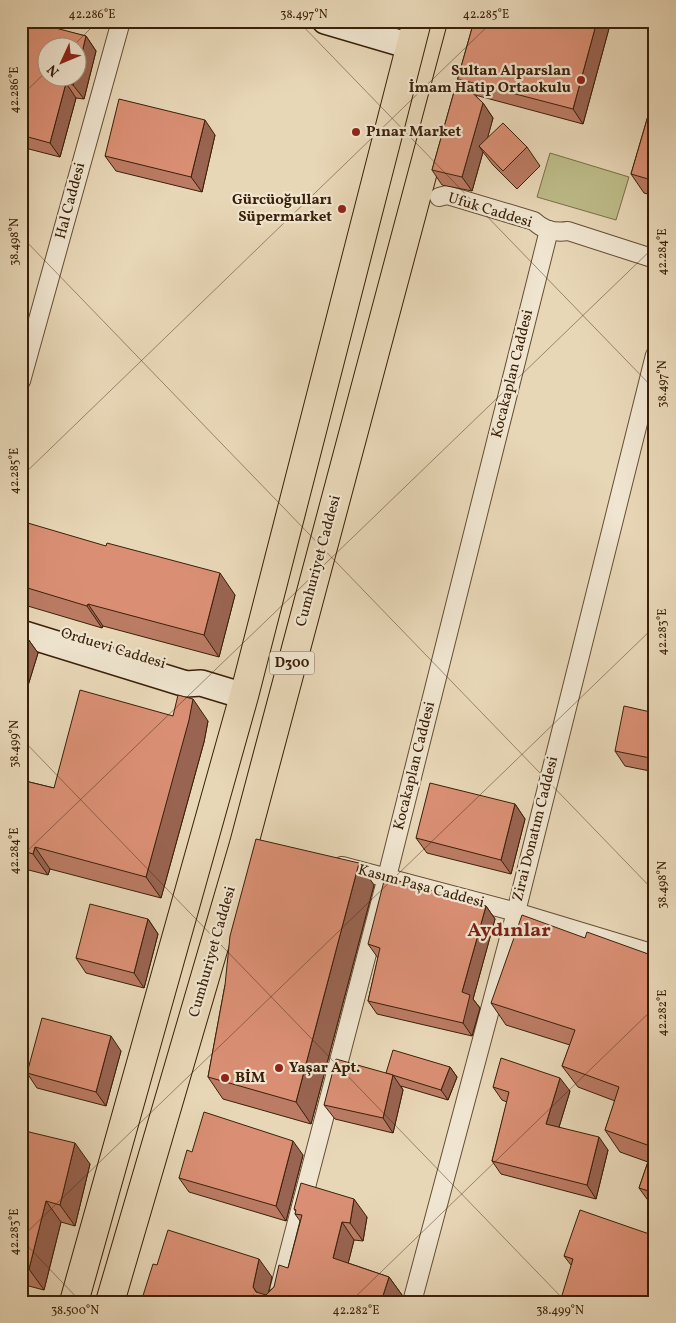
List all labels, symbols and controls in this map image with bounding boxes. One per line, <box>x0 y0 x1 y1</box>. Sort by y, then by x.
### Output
text: 42.286°E <box>69 7 115 23</box>
text: 38.497°N <box>280 7 328 23</box>
text: 42.285°E <box>463 7 509 23</box>
north arrow <box>38 38 88 88</box>
text: N <box>43 60 64 80</box>
place label: Sultan Alparslan İmam Hatip Ortaokulu <box>409 61 571 99</box>
text: 42.286°E <box>7 67 23 113</box>
marker: Sultan Alparslan İmam Hatip Ortaokulu <box>575 74 587 86</box>
place label: Pınar Market <box>366 122 461 143</box>
marker: Pınar Market <box>350 126 362 138</box>
street label: Hal Caddesi <box>51 160 91 242</box>
street label: Ufuk Caddesi <box>445 188 535 234</box>
place label: Gürcüoğulları Süpermarket <box>232 190 332 228</box>
marker: Gürcüoğulları Süpermarket <box>336 203 348 215</box>
text: 38.498°N <box>7 218 23 266</box>
text: 42.284°E <box>655 228 671 276</box>
street label: Kocakaplan Caddesi <box>487 307 539 441</box>
text: 38.497°N <box>655 360 671 408</box>
text: 42.285°E <box>7 448 23 494</box>
street label: Cumhuriyet Caddesi <box>291 493 347 629</box>
text: 42.283°E <box>655 609 671 655</box>
street label: Orduevi Caddesi <box>58 623 168 675</box>
road number: D300 <box>270 651 314 674</box>
street label: Kocakaplan Caddesi <box>389 699 441 833</box>
text: 38.499°N <box>7 720 23 768</box>
street label: Zirai Donatım Caddesi <box>508 754 564 904</box>
text: 42.284°E <box>7 827 23 875</box>
street label: Kasım Paşa Caddesi <box>355 860 487 914</box>
text: 38.498°N <box>655 861 671 909</box>
street label: Cumhuriyet Caddesi <box>184 884 242 1020</box>
district label: Aydınlar <box>467 917 551 945</box>
text: 42.282°E <box>655 990 671 1036</box>
place label: Yaşar Apt. <box>289 1058 360 1079</box>
marker: Yaşar Apt. <box>273 1062 285 1074</box>
place label: BİM <box>235 1068 266 1089</box>
marker: BİM <box>219 1072 231 1084</box>
text: 42.283°E <box>7 1209 23 1255</box>
text: 38.500°N <box>51 1303 99 1319</box>
text: 42.282°E <box>333 1303 379 1319</box>
text: 38.499°N <box>536 1303 584 1319</box>

